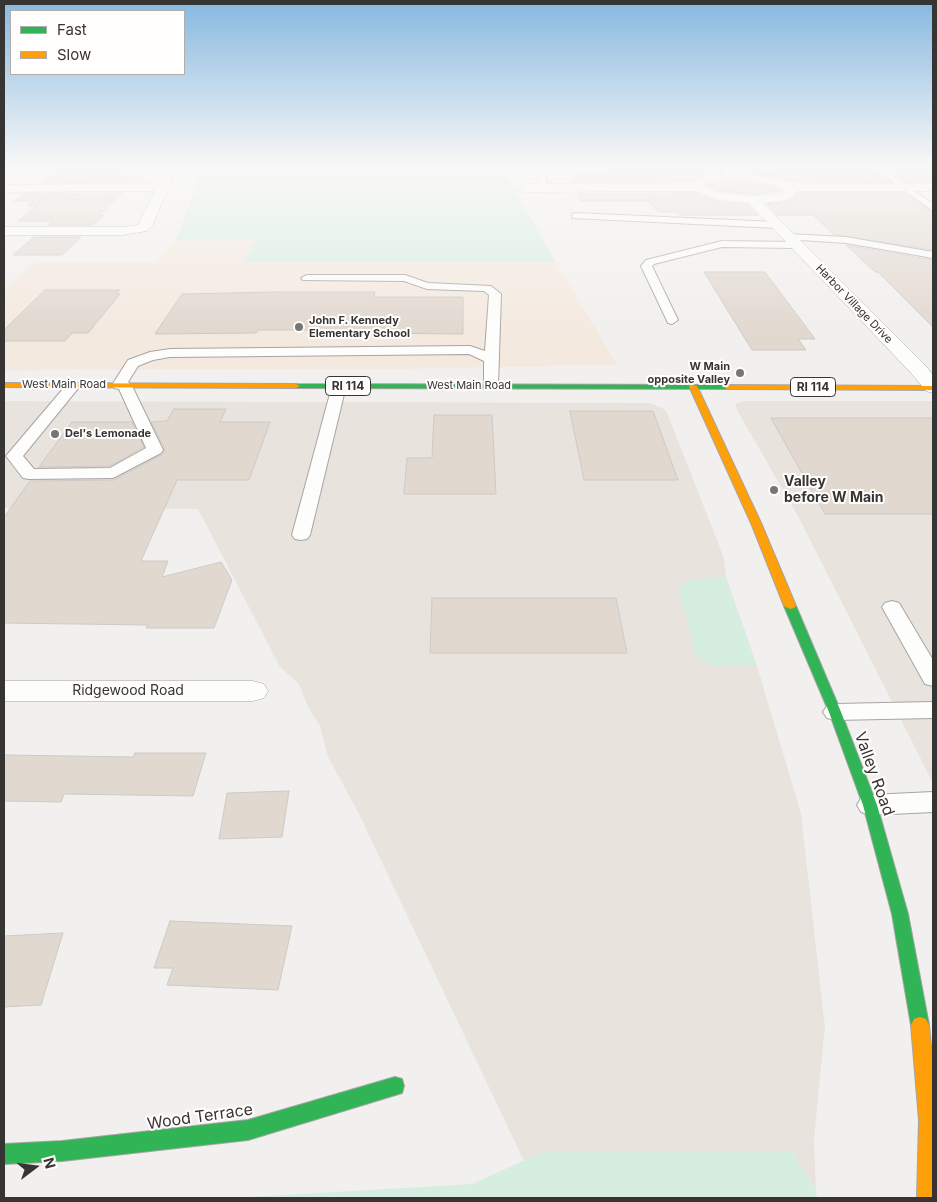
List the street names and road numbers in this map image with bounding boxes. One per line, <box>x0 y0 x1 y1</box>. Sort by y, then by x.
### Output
street label: Harbor Village Drive <box>813 262 895 346</box>
road number: RI 114 <box>326 376 370 396</box>
street label: West Main Road <box>22 378 106 392</box>
road number: RI 114 <box>790 378 836 397</box>
street label: West Main Road <box>427 379 511 393</box>
street label: Ridgewood Road <box>72 683 184 699</box>
street label: Valley Road <box>850 729 898 819</box>
street label: Wood Terrace <box>146 1100 254 1134</box>

